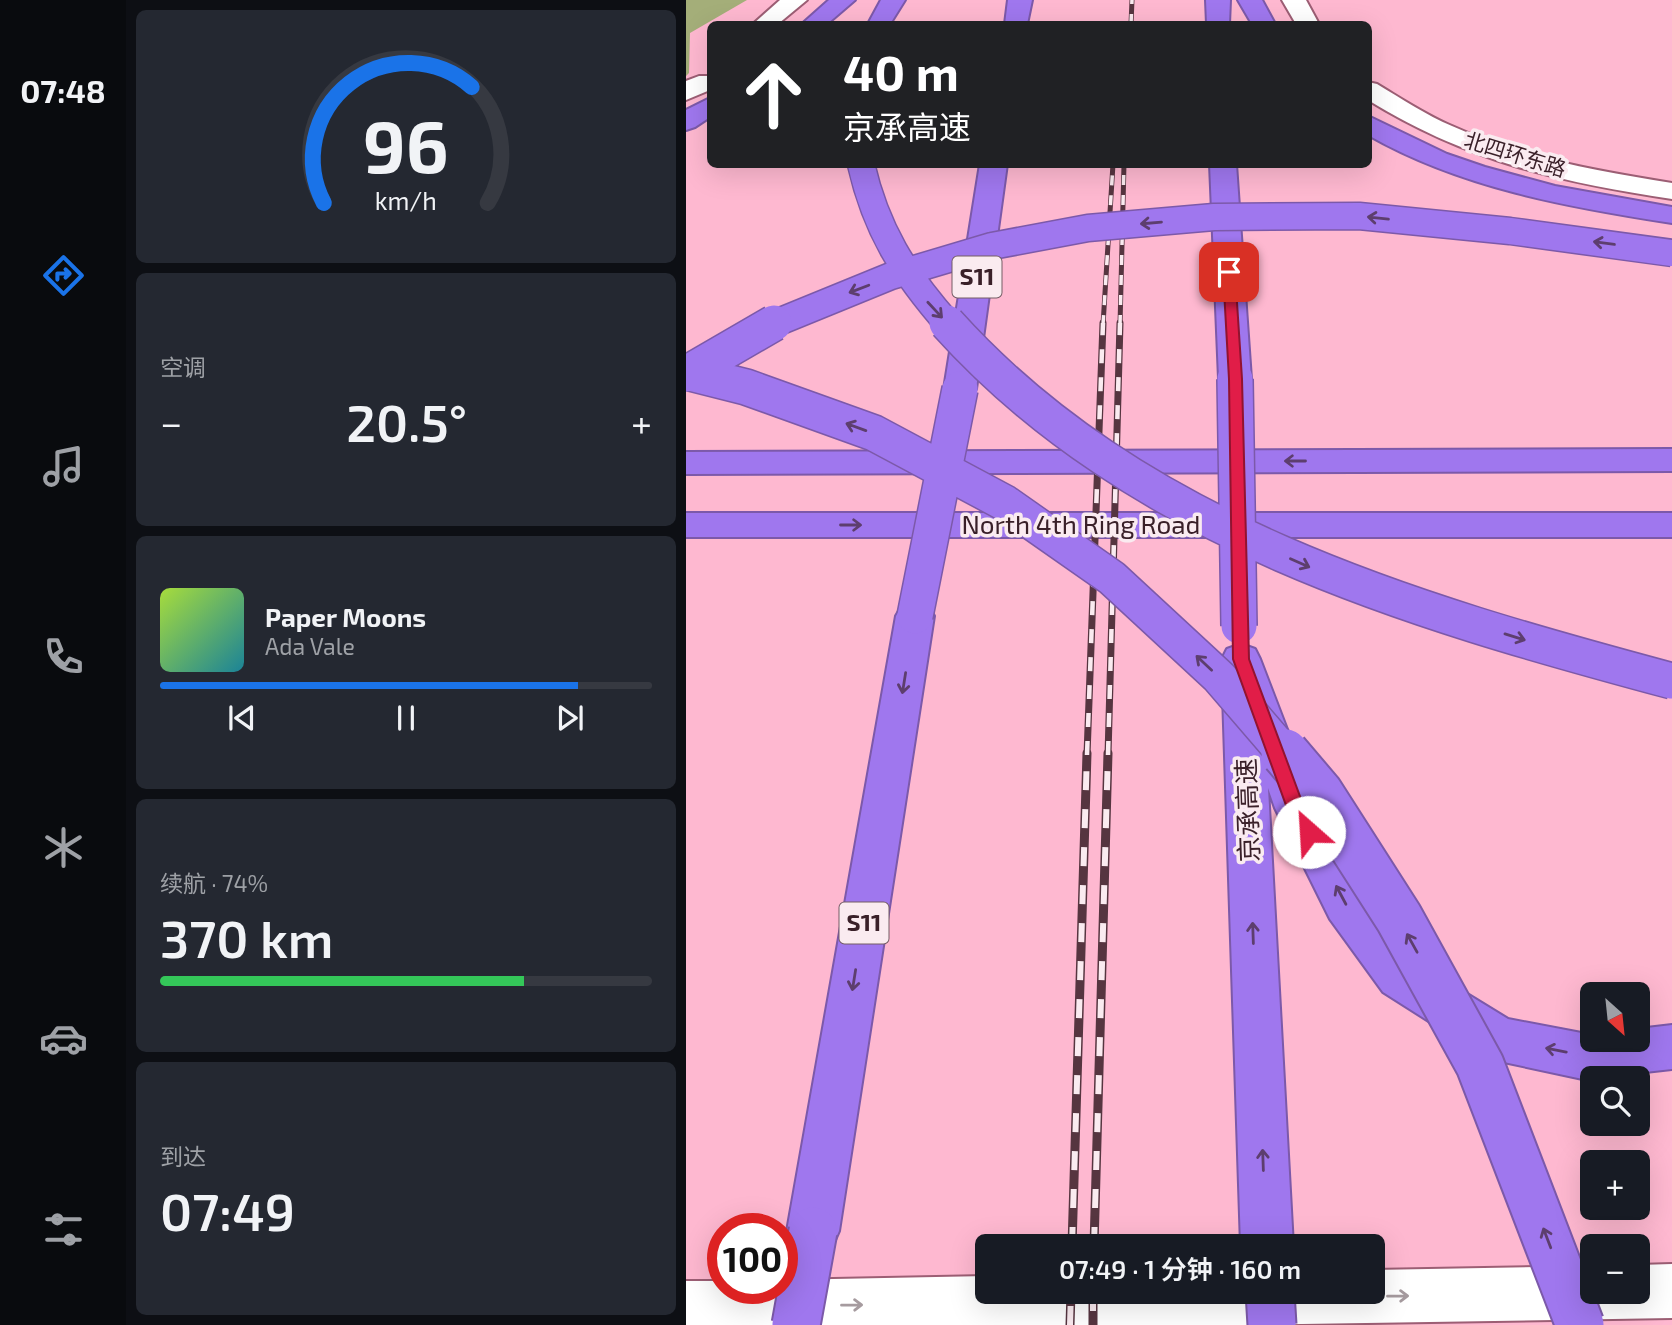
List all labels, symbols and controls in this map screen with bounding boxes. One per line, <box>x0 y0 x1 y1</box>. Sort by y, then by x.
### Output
text: 40 m <box>843 42 959 101</box>
icon: ahead <box>728 49 819 140</box>
text: 07:48 <box>20 71 106 109</box>
text: 96 <box>363 100 449 188</box>
text: 京承高速 <box>843 107 971 145</box>
street label: 北四环东路 <box>1462 126 1569 181</box>
text: km/h <box>375 184 437 214</box>
one-way arrow <box>1368 211 1390 224</box>
one-way arrow <box>1140 217 1163 230</box>
one-way arrow <box>1593 237 1616 250</box>
pin <box>1199 242 1259 302</box>
icon: directions <box>39 251 88 300</box>
icon: arrive <box>1210 253 1248 291</box>
road number: S11 <box>952 256 1002 298</box>
one-way arrow <box>848 283 870 296</box>
one-way arrow <box>927 301 943 319</box>
text: 空调 <box>160 353 206 381</box>
text: 20.5° <box>346 390 467 452</box>
text: − <box>160 399 182 445</box>
text: + <box>631 399 652 445</box>
one-way arrow <box>846 420 868 432</box>
icon: music <box>39 442 88 491</box>
one-way arrow <box>1284 454 1307 468</box>
street label: North 4th Ring Road <box>962 508 1200 539</box>
one-way arrow <box>840 518 863 532</box>
one-way arrow <box>1289 557 1310 570</box>
text: Paper Moons <box>265 601 426 632</box>
one-way arrow <box>1504 631 1526 644</box>
icon: phone <box>39 632 88 681</box>
text: Ada Vale <box>265 632 355 660</box>
one-way arrow <box>1195 655 1213 671</box>
one-way arrow <box>897 671 910 694</box>
icon: previous <box>223 699 261 737</box>
icon: pause <box>387 699 425 737</box>
icon: next <box>551 699 589 737</box>
street label: 京承高速 <box>1229 758 1264 863</box>
position arrow <box>1272 795 1346 869</box>
icon: climate <box>39 823 88 872</box>
text: 续航 · 74% <box>160 869 268 897</box>
one-way arrow <box>1334 885 1347 906</box>
road number: S11 <box>840 903 888 944</box>
text: 370 km <box>160 906 334 968</box>
one-way arrow <box>1247 922 1260 945</box>
one-way arrow <box>1405 933 1419 954</box>
one-way arrow <box>847 968 860 991</box>
north arrow <box>1580 982 1650 1052</box>
map controls <box>1580 982 1650 1304</box>
icon: car <box>39 1014 88 1063</box>
one-way arrow <box>1545 1043 1568 1057</box>
button: search <box>1580 1066 1650 1136</box>
text: 到达 <box>160 1142 206 1170</box>
one-way arrow <box>1256 1149 1269 1172</box>
button: + <box>1580 1150 1650 1220</box>
text: 07:49 <box>160 1179 295 1241</box>
icon: filters <box>39 1205 88 1254</box>
speed limit sign: 100 <box>707 1213 798 1304</box>
one-way arrow <box>1540 1228 1552 1250</box>
button: − <box>1580 1234 1650 1304</box>
text: 07:49 · 1 分钟 · 160 m <box>1059 1253 1301 1284</box>
one-way arrow <box>1386 1289 1409 1303</box>
one-way arrow <box>840 1298 863 1312</box>

